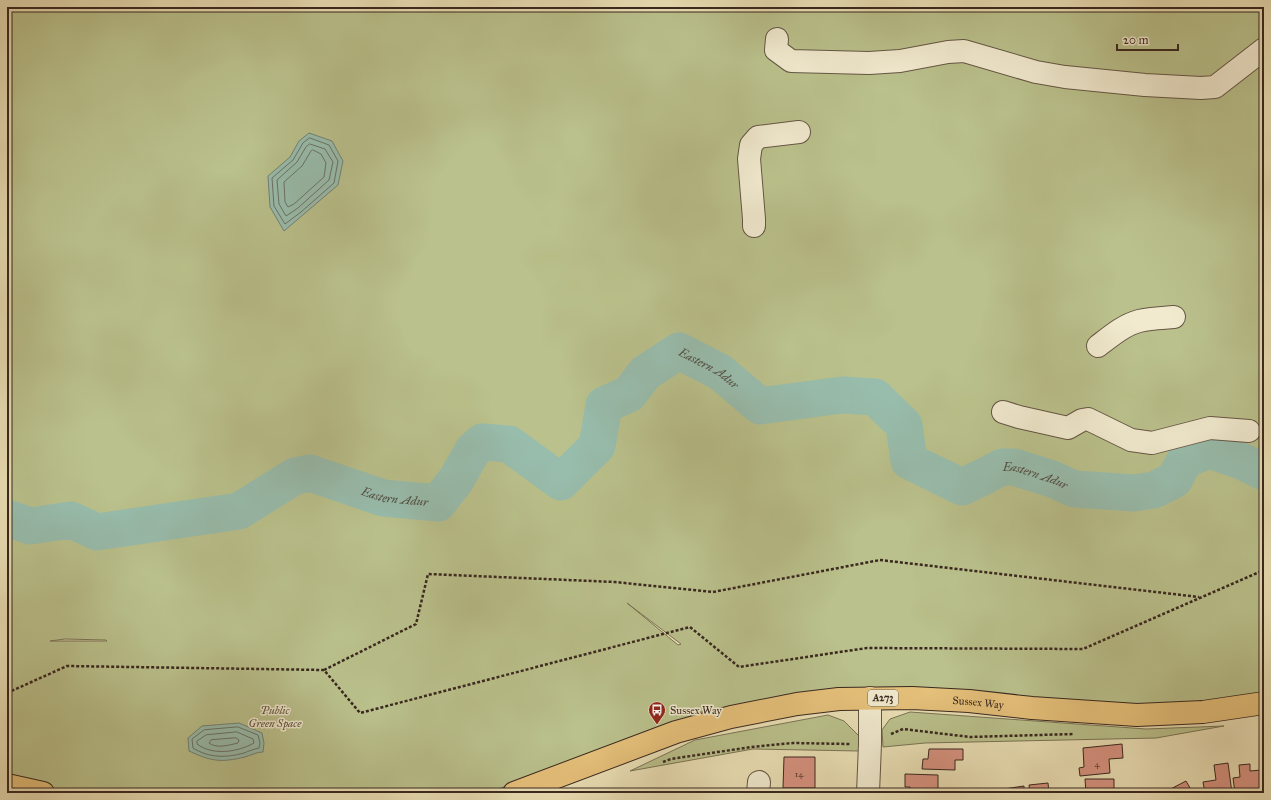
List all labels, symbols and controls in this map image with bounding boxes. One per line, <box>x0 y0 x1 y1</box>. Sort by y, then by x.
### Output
scale bar <box>1117 26 1178 52</box>
text: 20 m <box>1123 33 1149 47</box>
water label: Eastern Adur <box>675 345 742 392</box>
water label: Eastern Adur <box>1002 459 1071 493</box>
water label: Eastern Adur <box>359 484 430 509</box>
road number: A273 <box>868 690 898 706</box>
street label: Sussex Way <box>952 694 1005 711</box>
bus stop icon: Sussex Way <box>647 700 667 725</box>
park label: Public Green Space <box>249 704 302 731</box>
place label: Sussex Way <box>670 704 722 717</box>
house number: 4 <box>1094 758 1100 769</box>
house number: 14 <box>795 768 804 779</box>

